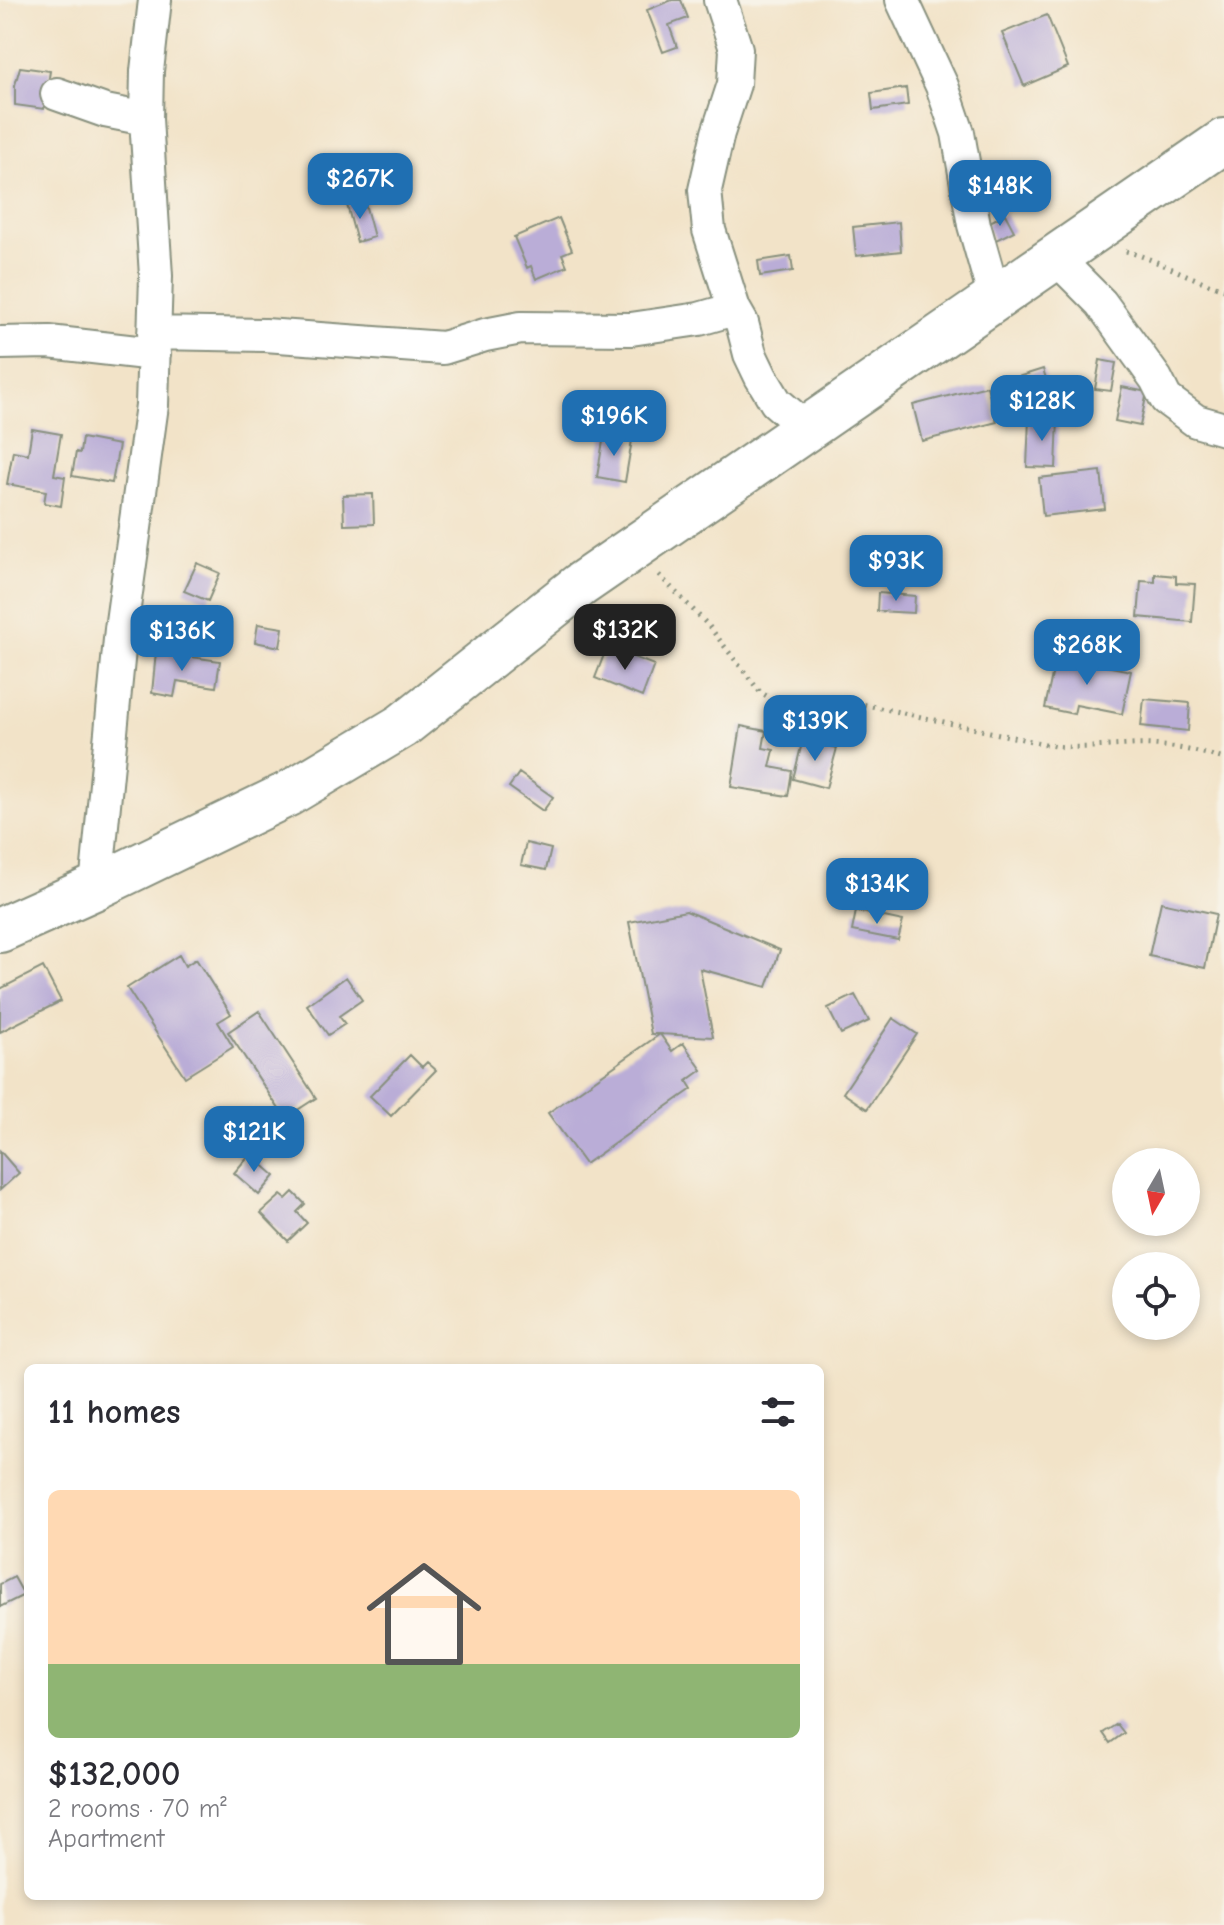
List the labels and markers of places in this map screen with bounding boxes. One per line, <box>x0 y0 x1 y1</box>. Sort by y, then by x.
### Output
pin: $267K <box>304 153 416 221</box>
pin: $148K <box>944 160 1056 228</box>
pin: $128K <box>986 375 1098 443</box>
pin: $196K <box>558 390 670 458</box>
pin: $93K <box>849 535 943 603</box>
pin: $132K <box>569 604 681 672</box>
pin: $136K <box>126 605 238 673</box>
pin: $268K <box>1031 619 1143 687</box>
pin: $139K <box>759 695 871 763</box>
pin: $134K <box>821 858 933 926</box>
pin: $121K <box>198 1106 310 1174</box>

